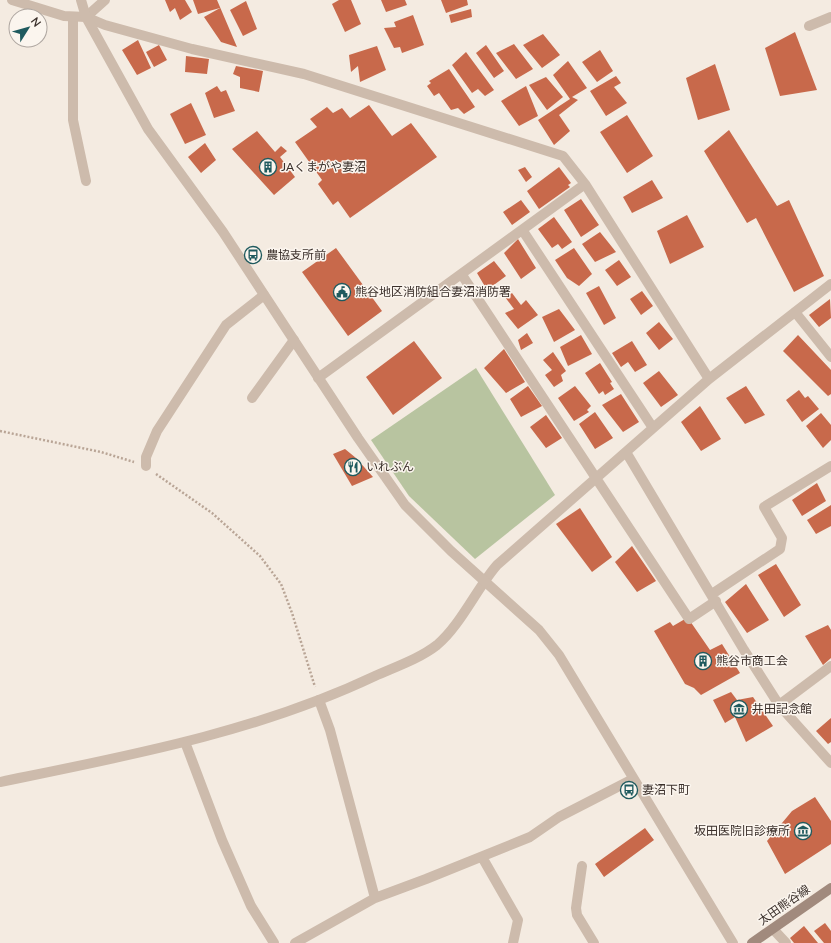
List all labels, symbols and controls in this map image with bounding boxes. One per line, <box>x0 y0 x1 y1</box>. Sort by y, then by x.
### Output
north arrow <box>8 8 48 48</box>
text: N <box>29 14 44 29</box>
building icon: JAくまがや妻沼 <box>258 157 278 177</box>
place label: JAくまがや妻沼 <box>281 159 366 174</box>
bus stop icon: 農協支所前 <box>243 245 263 265</box>
place label: 農協支所前 <box>266 247 326 262</box>
public building icon: 熊谷地区消防組合妻沼消防署 <box>332 282 352 302</box>
place label: 熊谷地区消防組合妻沼消防署 <box>355 284 511 299</box>
restaurant icon: いれぶん <box>343 457 363 477</box>
place label: いれぶん <box>366 459 414 474</box>
building icon: 熊谷市商工会 <box>693 651 713 671</box>
place label: 熊谷市商工会 <box>716 653 788 668</box>
museum icon: 井田記念館 <box>729 699 749 719</box>
place label: 井田記念館 <box>752 701 812 716</box>
bus stop icon: 妻沼下町 <box>619 780 639 800</box>
place label: 妻沼下町 <box>642 782 690 797</box>
museum icon: 坂田医院旧診療所 <box>793 821 813 841</box>
place label: 坂田医院旧診療所 <box>694 823 790 838</box>
street label: 太田熊谷線 <box>755 881 813 928</box>

